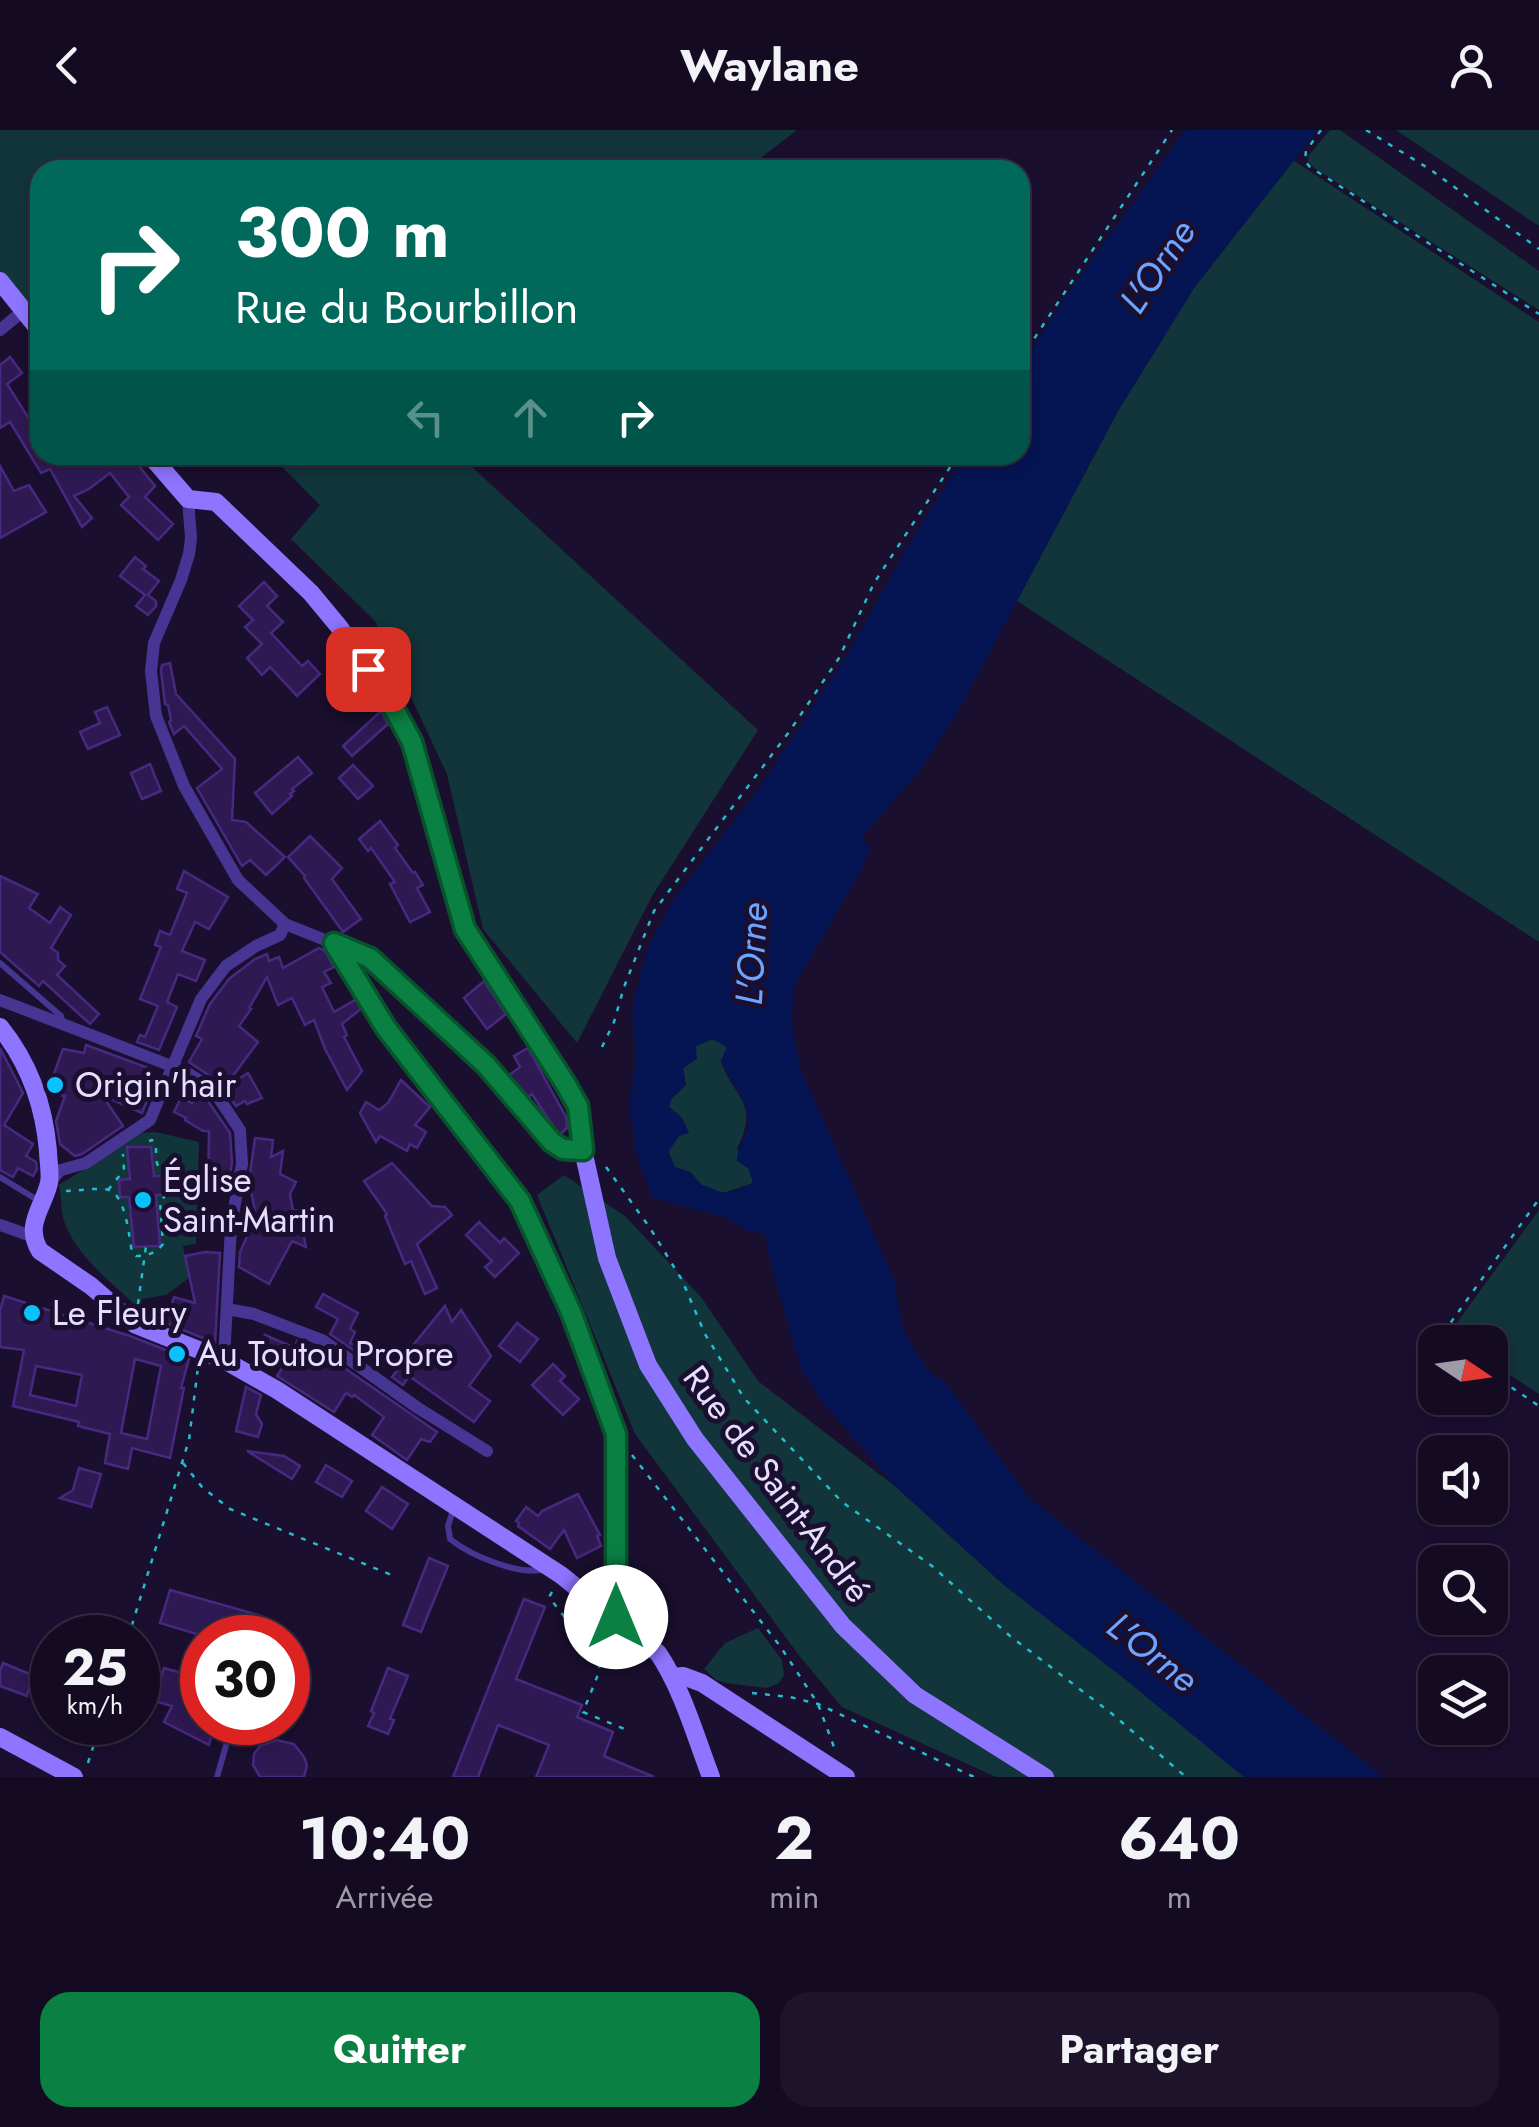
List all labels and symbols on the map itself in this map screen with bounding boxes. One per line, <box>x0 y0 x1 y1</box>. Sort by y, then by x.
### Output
water label: L'Orne <box>1105 208 1209 324</box>
pin <box>326 627 411 712</box>
water label: L'Orne <box>721 901 781 1007</box>
place label: Origin'hair <box>75 1060 236 1110</box>
marker: Origin'hair <box>44 1074 66 1096</box>
place label: Église Saint-Martin <box>163 1155 335 1245</box>
marker: Église Saint-Martin <box>132 1189 154 1211</box>
place label: Le Fleury <box>52 1288 187 1338</box>
marker: Le Fleury <box>21 1302 43 1324</box>
north arrow <box>1418 1325 1508 1415</box>
place label: Au Toutou Propre <box>197 1329 453 1379</box>
marker: Au Toutou Propre <box>166 1343 188 1365</box>
street label: Rue de Saint-André <box>671 1355 883 1613</box>
position arrow <box>564 1565 668 1669</box>
water label: L'Orne <box>1096 1599 1210 1705</box>
speed limit sign: 30 <box>180 1615 310 1745</box>

